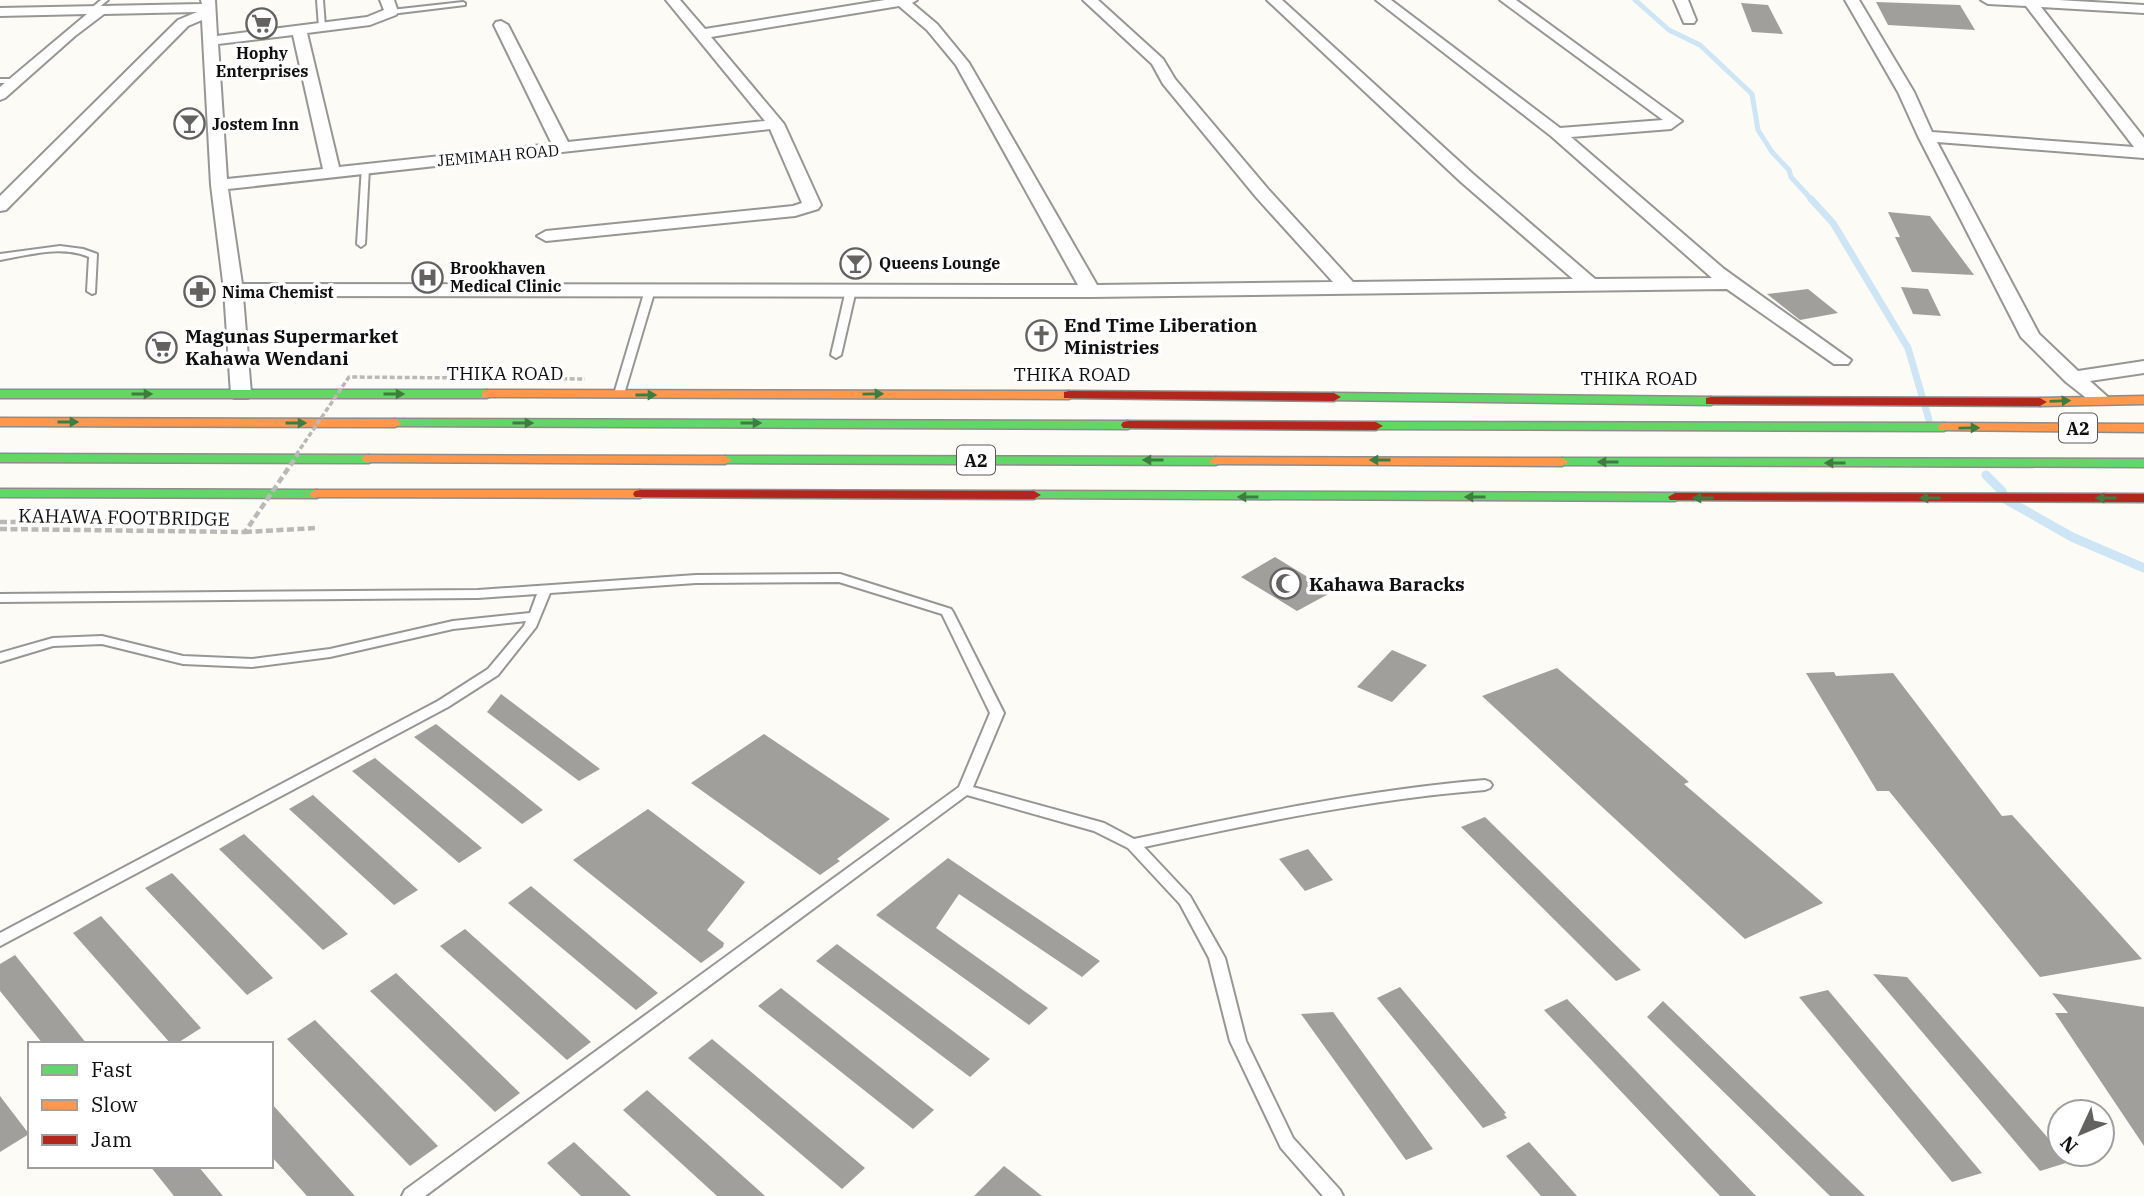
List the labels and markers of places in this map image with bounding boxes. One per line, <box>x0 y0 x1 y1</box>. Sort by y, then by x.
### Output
supermarket icon: Hophy Enterprises <box>245 7 279 41</box>
place label: Hophy Enterprises <box>216 43 308 81</box>
bar icon: Jostem Inn <box>172 107 206 141</box>
place label: Jostem Inn <box>212 114 299 134</box>
bar icon: Queens Lounge <box>839 246 873 280</box>
place label: Queens Lounge <box>879 253 1000 273</box>
place label: Brookhaven Medical Clinic <box>450 258 562 296</box>
hospital icon: Brookhaven Medical Clinic <box>410 260 444 294</box>
pharmacy icon: Nima Chemist <box>182 275 216 309</box>
place label: Nima Chemist <box>222 282 333 302</box>
place label: End Time Liberation Ministries <box>1064 313 1258 359</box>
church icon: End Time Liberation Ministries <box>1024 319 1058 353</box>
place label: Magunas Supermarket Kahawa Wendani <box>185 324 398 370</box>
supermarket icon: Magunas Supermarket Kahawa Wendani <box>145 330 179 364</box>
mosque icon: Kahawa Baracks <box>1269 567 1303 601</box>
place label: Kahawa Baracks <box>1309 572 1465 596</box>

